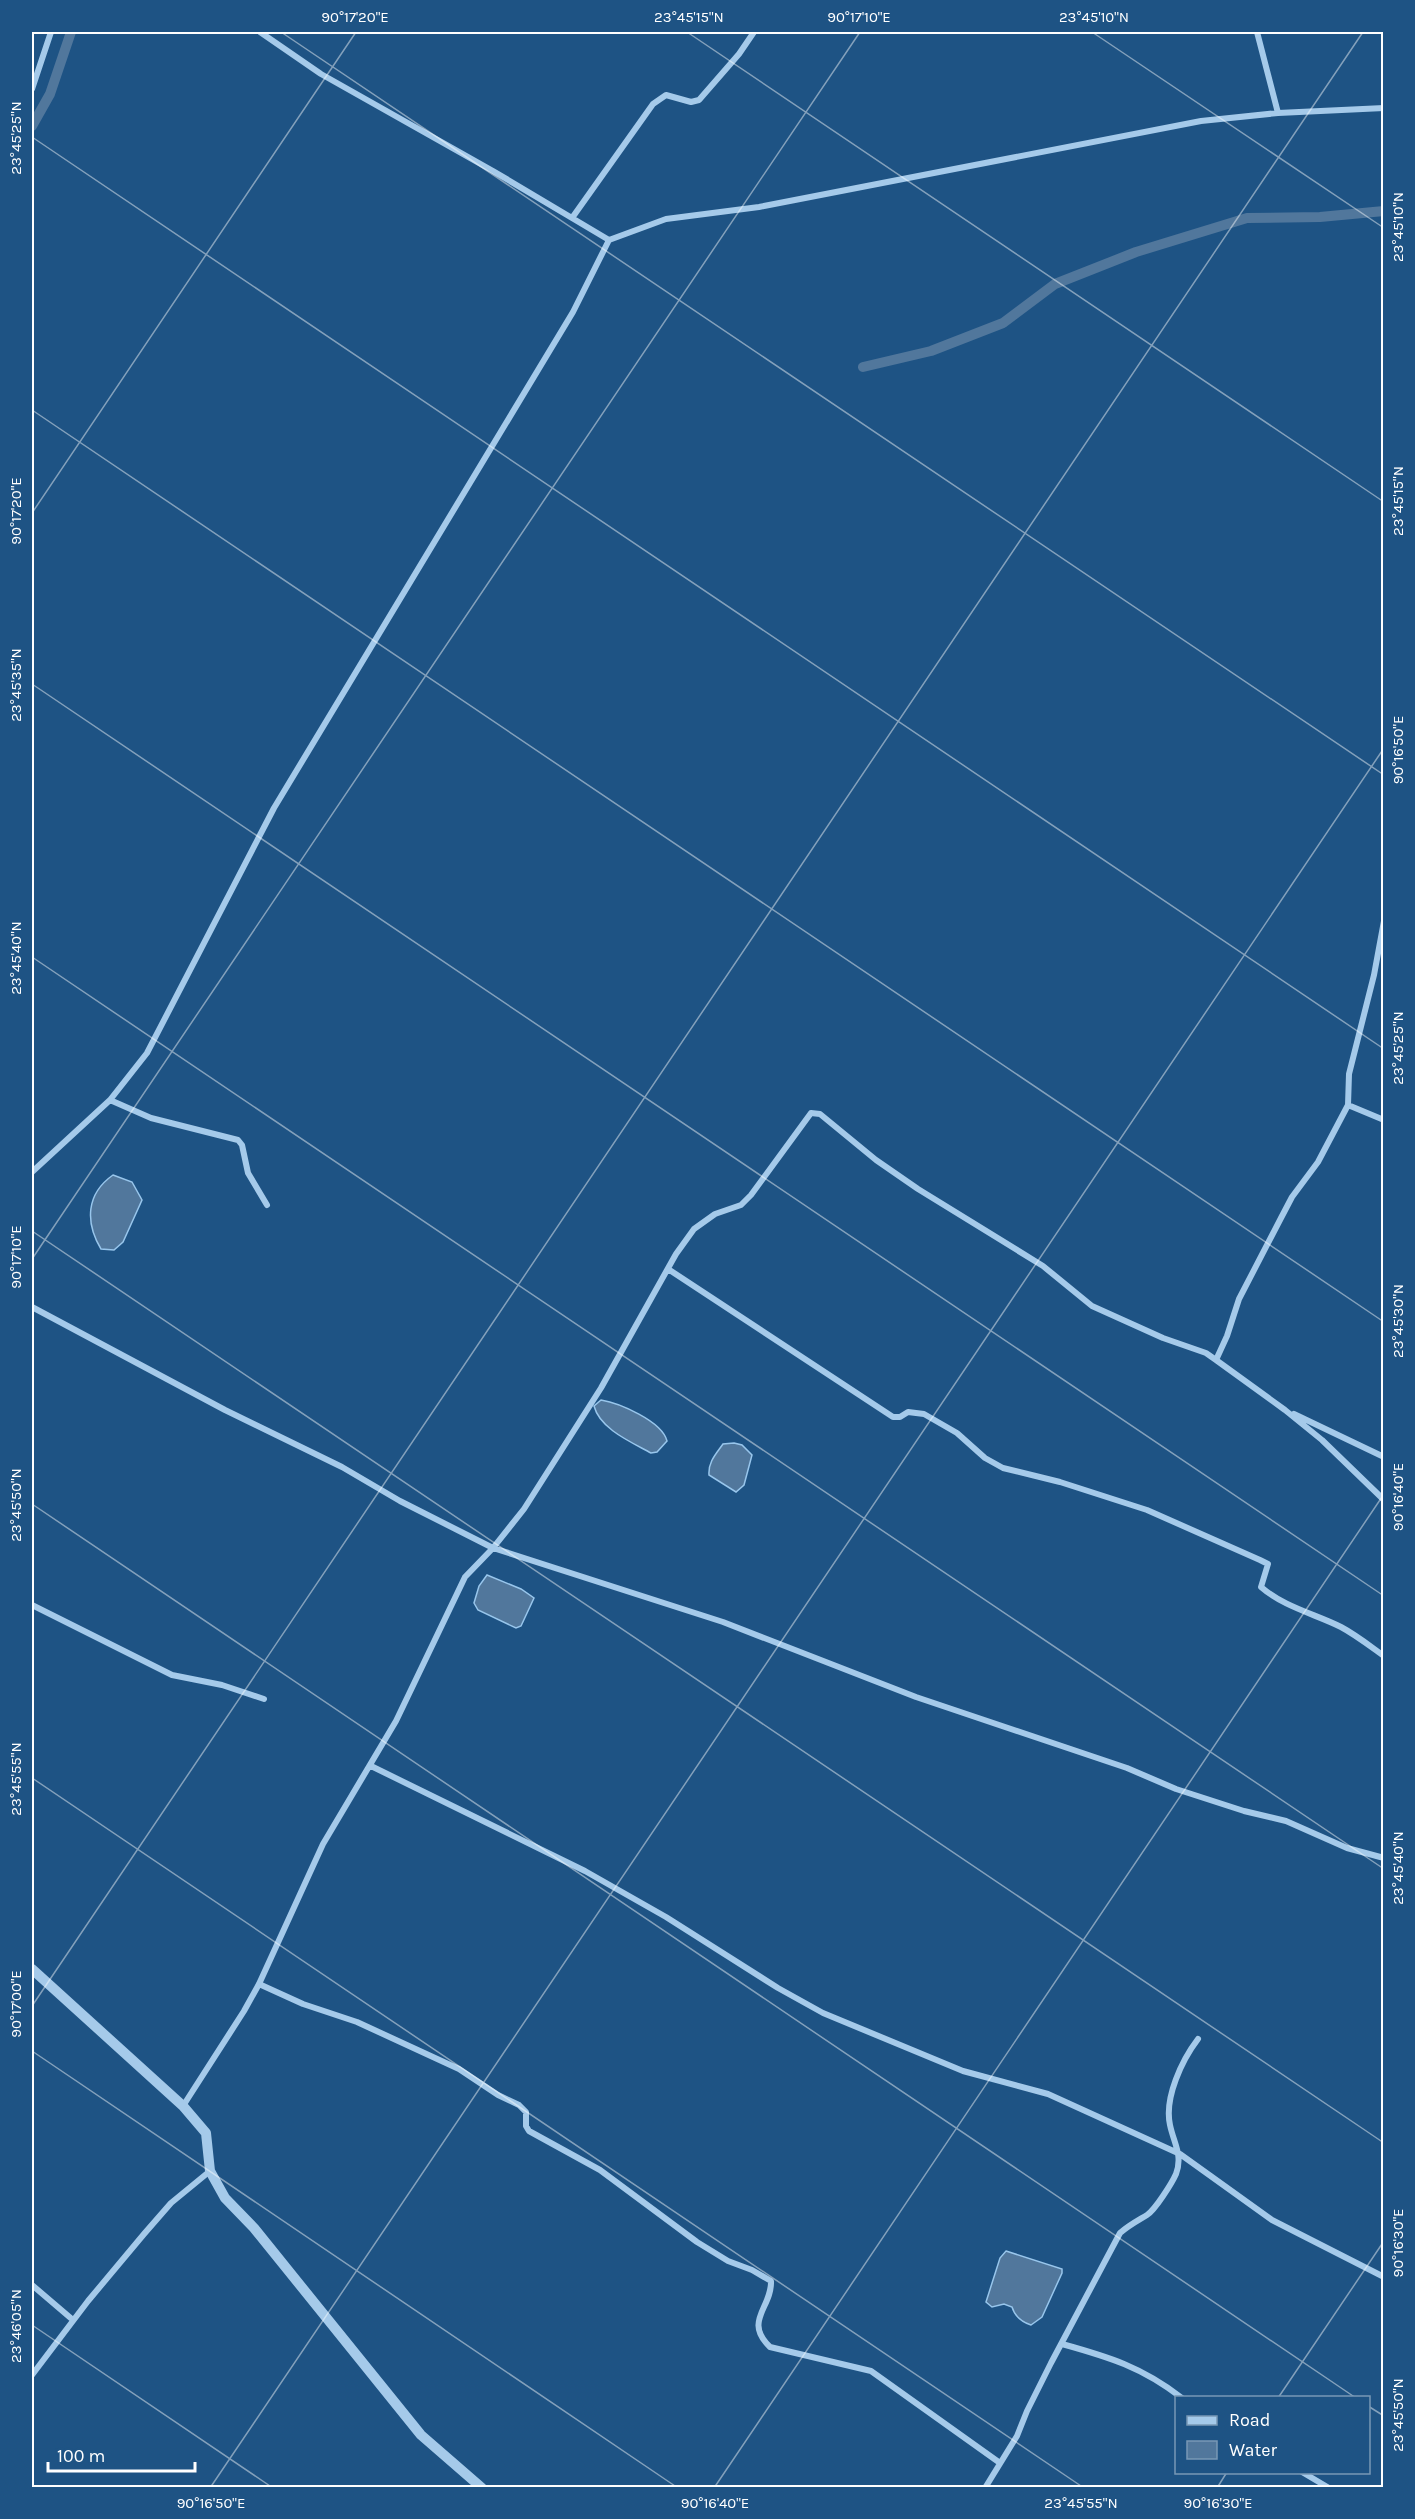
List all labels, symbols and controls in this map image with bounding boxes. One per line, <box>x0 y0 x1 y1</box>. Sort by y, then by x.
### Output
text: 90°17'20"E <box>321 8 389 26</box>
text: 23°45'15"N <box>654 8 724 26</box>
text: 90°17'10"E <box>827 8 891 26</box>
text: 23°45'10"N <box>1059 8 1129 26</box>
text: 23°45'25"N <box>7 101 25 175</box>
text: 23°45'10"N <box>1389 192 1407 262</box>
text: 23°45'15"N <box>1389 466 1407 536</box>
text: 90°17'20"E <box>7 477 25 545</box>
text: 23°45'35"N <box>7 648 25 722</box>
text: 90°16'50"E <box>1389 716 1407 784</box>
text: 23°45'40"N <box>7 921 25 995</box>
text: 23°45'25"N <box>1389 1011 1407 1085</box>
text: 90°17'10"E <box>7 1225 25 1289</box>
text: 23°45'30"N <box>1389 1284 1407 1358</box>
text: 90°16'40"E <box>1389 1463 1407 1531</box>
text: 23°45'50"N <box>7 1468 25 1542</box>
text: 23°45'55"N <box>7 1742 25 1816</box>
text: 23°45'40"N <box>1389 1831 1407 1905</box>
text: 90°17'00"E <box>7 1970 25 2038</box>
text: 90°16'30"E <box>1389 2208 1407 2278</box>
text: 23°46'05"N <box>7 2289 25 2363</box>
text: 23°45'50"N <box>1389 2378 1407 2452</box>
legend <box>1175 2396 1370 2474</box>
text: Road <box>1229 2409 1270 2431</box>
scale bar <box>48 2435 195 2473</box>
text: Water <box>1229 2439 1277 2461</box>
text: 100 m <box>57 2445 105 2467</box>
text: 90°16'50"E <box>177 2494 245 2512</box>
text: 90°16'40"E <box>681 2494 749 2512</box>
text: 23°45'55"N <box>1044 2494 1118 2512</box>
text: 90°16'30"E <box>1183 2494 1253 2512</box>

